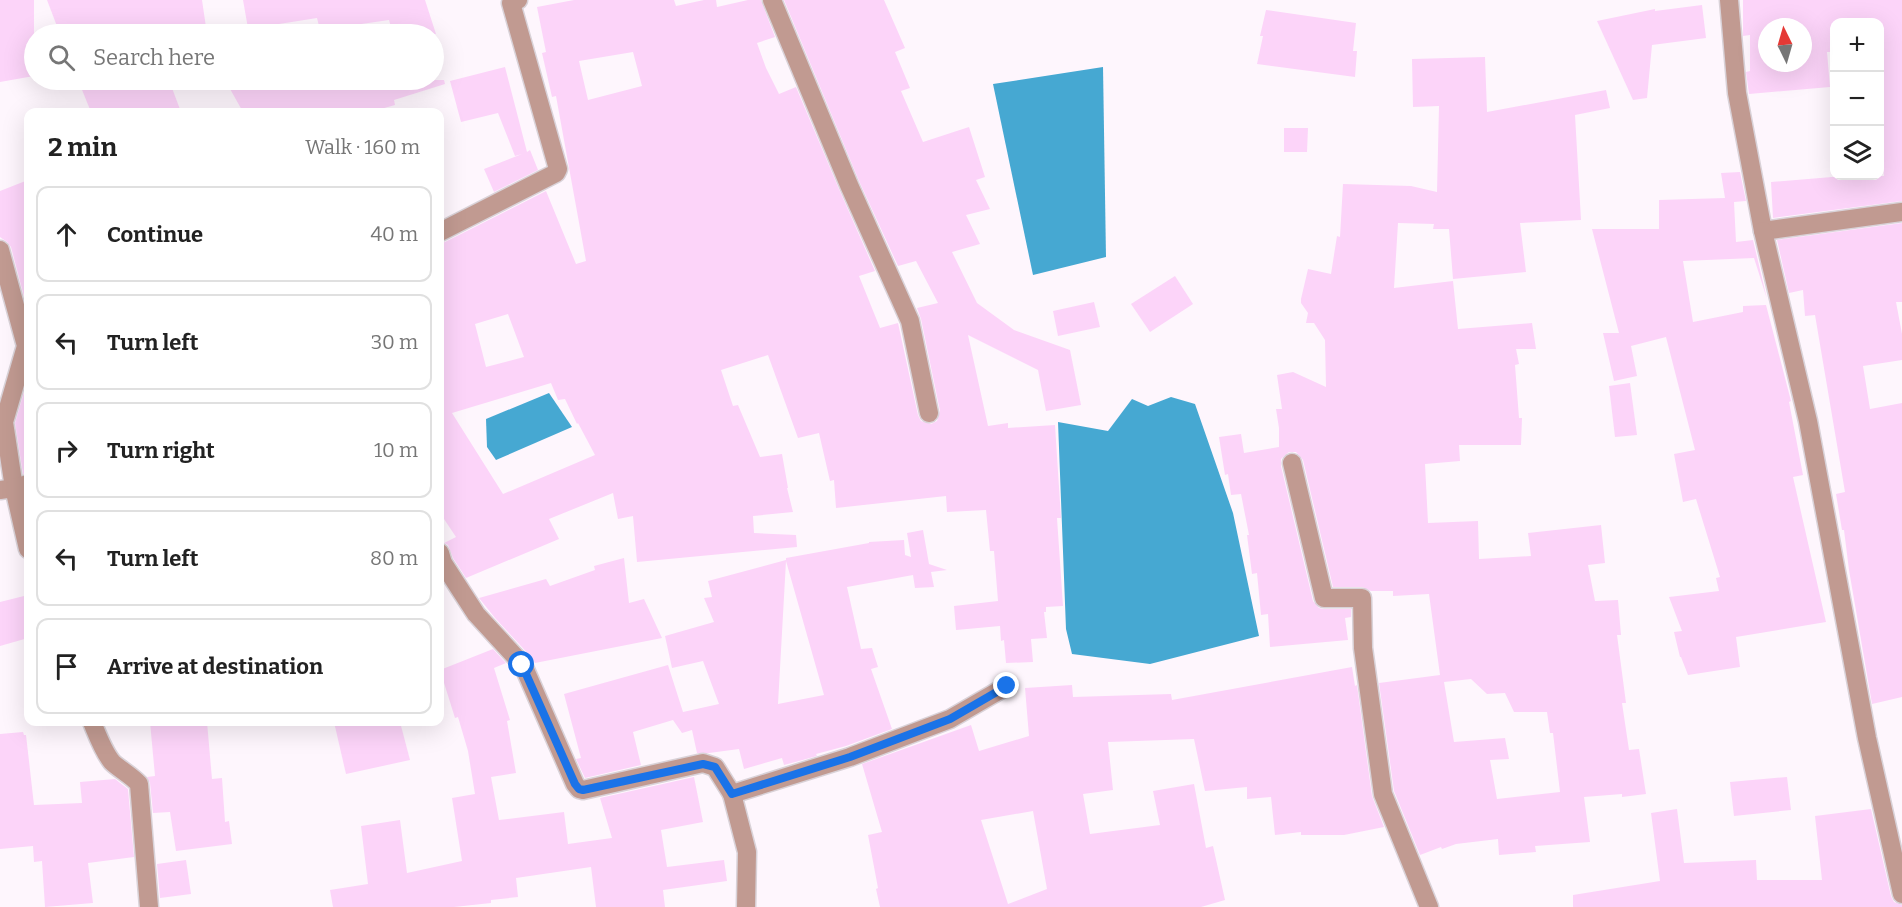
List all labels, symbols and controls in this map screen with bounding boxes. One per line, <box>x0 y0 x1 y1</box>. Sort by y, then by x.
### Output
north arrow <box>1758 18 1812 72</box>
map controls <box>1830 18 1884 180</box>
button: + <box>1830 18 1884 72</box>
search box <box>24 24 444 90</box>
icon: search <box>45 41 78 74</box>
text: Search here <box>93 44 215 71</box>
button: − <box>1830 72 1884 126</box>
button: layers <box>1830 126 1884 180</box>
text: 2 min <box>48 132 117 163</box>
text: Walk · 160 m <box>305 135 420 159</box>
icon: ahead <box>50 218 83 251</box>
text: Continue <box>107 221 203 248</box>
text: 40 m <box>370 222 418 246</box>
icon: left <box>50 326 83 359</box>
text: Turn left <box>107 329 199 356</box>
text: 30 m <box>371 330 418 354</box>
icon: right <box>50 434 83 467</box>
text: Turn right <box>107 437 215 464</box>
text: 10 m <box>374 438 418 462</box>
icon: left <box>50 542 83 575</box>
text: Turn left <box>107 545 199 572</box>
text: 80 m <box>370 546 418 570</box>
icon: arrive <box>50 650 83 683</box>
route start <box>508 651 534 677</box>
text: Arrive at destination <box>107 653 323 680</box>
route end <box>993 672 1019 698</box>

